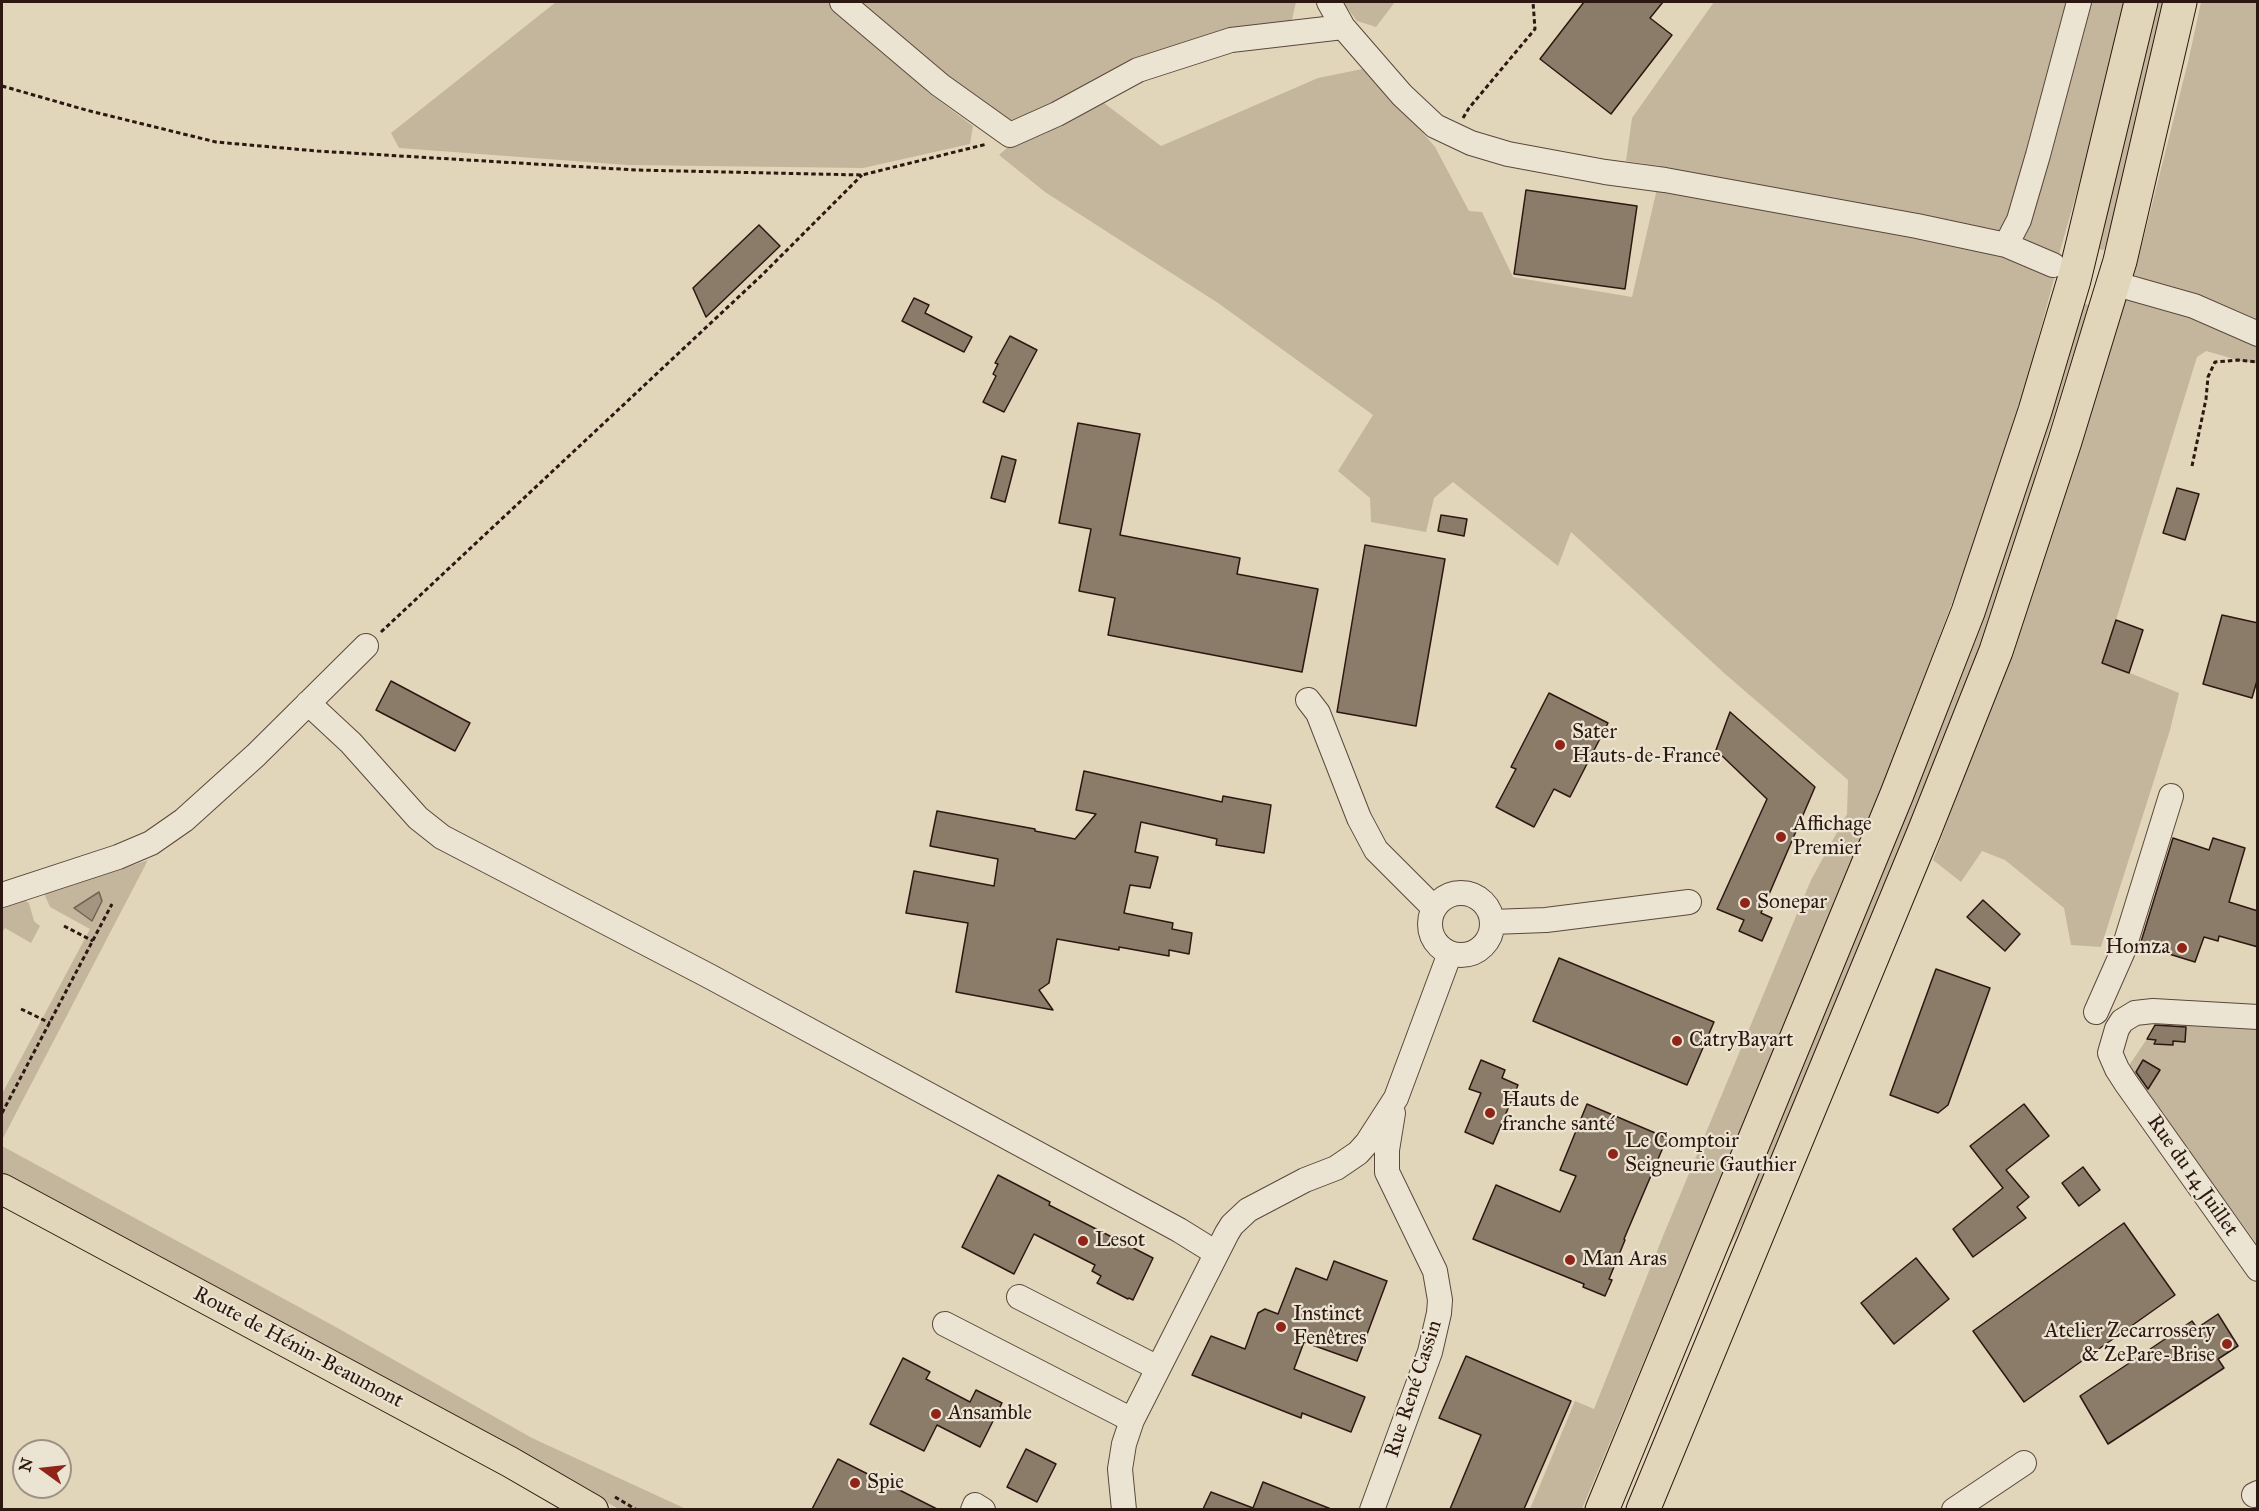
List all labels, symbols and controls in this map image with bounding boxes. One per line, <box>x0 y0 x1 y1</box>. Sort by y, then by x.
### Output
place label: Sater Hauts-de-France <box>1572 720 1721 770</box>
marker: Sater Hauts-de-France <box>1553 738 1567 752</box>
place label: Affichage Premier <box>1793 812 1872 862</box>
marker: Affichage Premier <box>1774 830 1788 844</box>
place label: Sonepar <box>1757 890 1827 916</box>
marker: Sonepar <box>1738 896 1752 910</box>
place label: Homza <box>2105 935 2170 961</box>
marker: Homza <box>2175 941 2189 955</box>
place label: CatryBayart <box>1689 1028 1793 1054</box>
marker: CatryBayart <box>1670 1034 1684 1048</box>
place label: Hauts de franche santé <box>1502 1088 1615 1138</box>
marker: Hauts de franche santé <box>1483 1106 1497 1120</box>
street label: Rue du 14 Juillet <box>2141 1111 2243 1241</box>
place label: Le Comptoir Seigneurie Gauthier <box>1625 1129 1796 1179</box>
marker: Le Comptoir Seigneurie Gauthier <box>1606 1147 1620 1161</box>
place label: Lesot <box>1095 1228 1145 1254</box>
marker: Lesot <box>1076 1234 1090 1248</box>
place label: Man Aras <box>1582 1247 1667 1273</box>
marker: Man Aras <box>1563 1253 1577 1267</box>
street label: Route de Hénin-Beaumont <box>189 1282 407 1414</box>
place label: Instinct Fenêtres <box>1293 1302 1367 1352</box>
street label: Rue René Cassin <box>1380 1317 1448 1461</box>
place label: Atelier Zecarrossery & ZePare-Brise <box>2045 1319 2215 1369</box>
marker: Instinct Fenêtres <box>1274 1320 1288 1334</box>
marker: Atelier Zecarrossery & ZePare-Brise <box>2220 1337 2234 1351</box>
place label: Ansamble <box>948 1401 1032 1427</box>
marker: Ansamble <box>929 1407 943 1421</box>
north arrow <box>12 1439 72 1499</box>
text: N <box>15 1456 37 1474</box>
place label: Spie <box>867 1470 904 1496</box>
marker: Spie <box>848 1476 862 1490</box>

